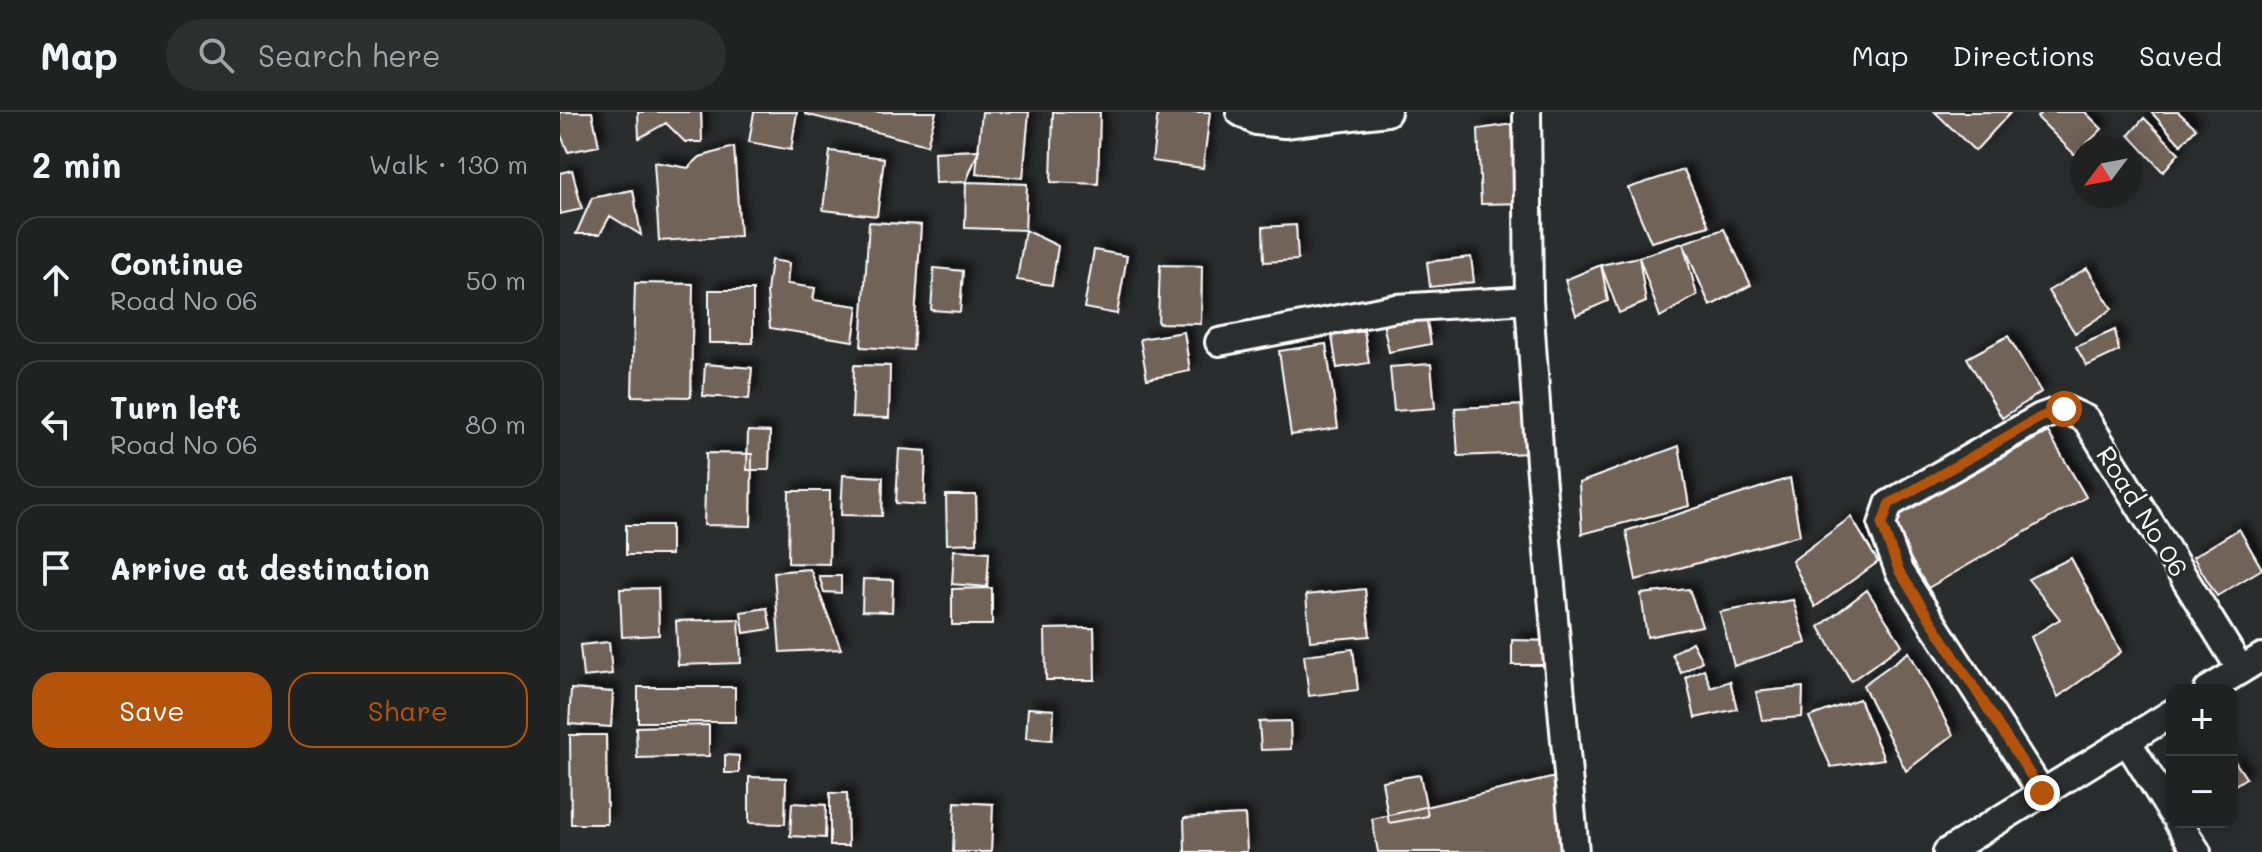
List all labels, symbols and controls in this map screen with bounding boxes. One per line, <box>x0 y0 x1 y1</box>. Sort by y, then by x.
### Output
search box <box>166 19 726 91</box>
text: Map <box>40 30 118 80</box>
icon: search <box>194 33 238 77</box>
text: Search here <box>258 35 441 75</box>
text: Map <box>1852 37 1909 73</box>
text: Directions <box>1953 37 2095 73</box>
text: Saved <box>2139 37 2222 73</box>
north arrow <box>2070 136 2142 208</box>
text: 2 min <box>32 142 121 187</box>
text: Walk · 130 m <box>369 147 528 181</box>
text: Continue <box>110 243 243 283</box>
icon: ahead <box>34 258 78 302</box>
text: 50 m <box>466 263 526 297</box>
text: Road No 06 <box>110 283 258 317</box>
text: Turn left <box>110 387 241 427</box>
route start <box>2046 391 2082 427</box>
icon: left <box>34 402 78 446</box>
text: 80 m <box>465 407 526 441</box>
text: Road No 06 <box>110 427 258 461</box>
street label: Road No 06 <box>2089 439 2197 583</box>
icon: arrive <box>34 546 78 590</box>
text: Arrive at destination <box>110 548 430 588</box>
button: Save <box>32 672 272 748</box>
button: Share <box>288 672 528 748</box>
map controls <box>2166 684 2238 828</box>
button: + <box>2166 684 2238 756</box>
button: − <box>2166 756 2238 828</box>
route end <box>2024 775 2060 811</box>

